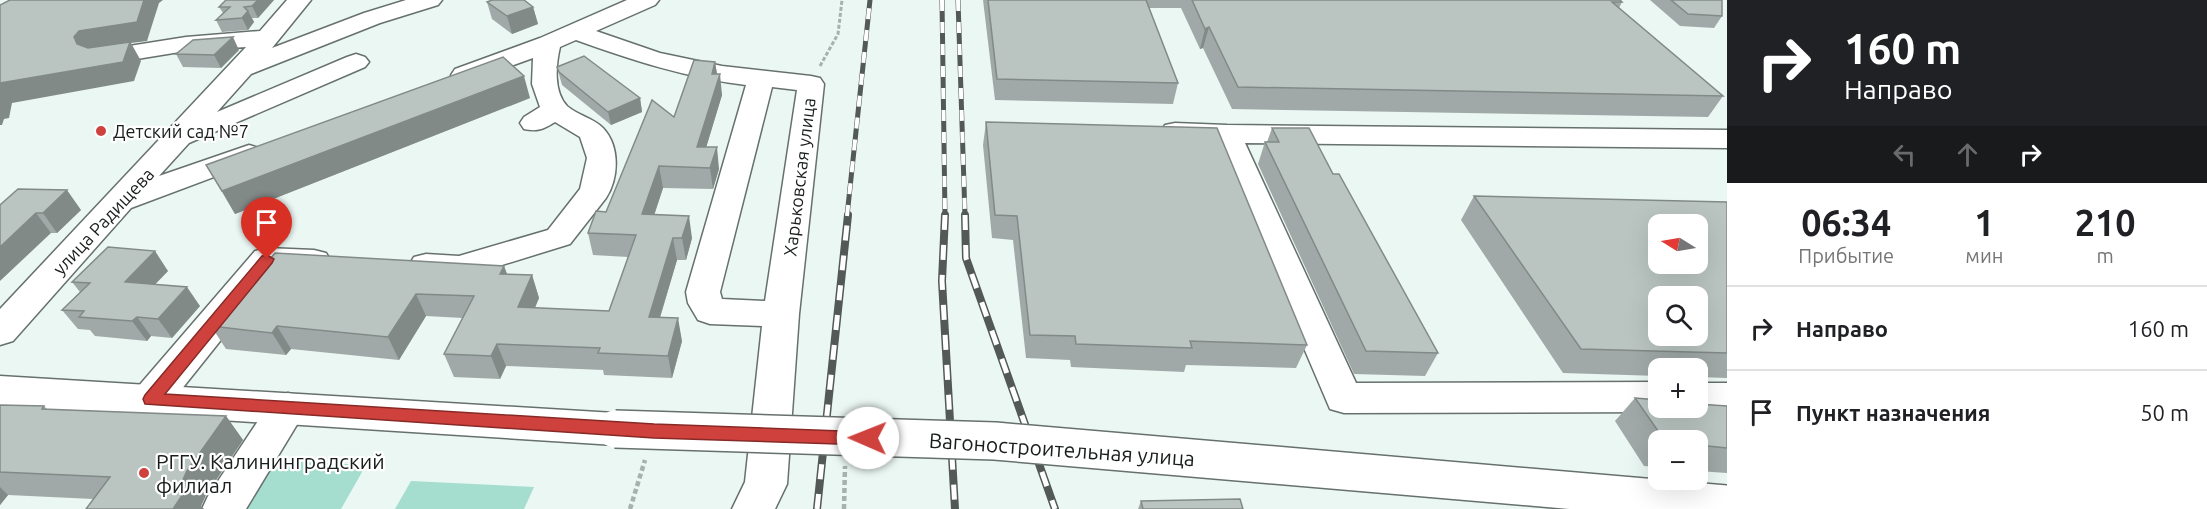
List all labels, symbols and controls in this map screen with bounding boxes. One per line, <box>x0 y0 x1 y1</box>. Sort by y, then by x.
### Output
icon: right <box>1745 24 1823 102</box>
text: 160 m <box>1844 25 1961 72</box>
text: Направо <box>1844 74 1953 104</box>
street label: Харьковская улица <box>779 97 819 257</box>
place label: Детский сад №7 <box>113 121 249 141</box>
marker: Детский сад №7 <box>94 124 108 138</box>
icon: left <box>1888 138 1921 171</box>
icon: ahead <box>1951 138 1984 171</box>
icon: right <box>2014 138 2047 171</box>
street label: улица Радищева <box>49 164 157 278</box>
pin <box>241 197 292 259</box>
text: 06:34 <box>1801 202 1891 243</box>
text: 1 <box>1974 202 1995 243</box>
text: 210 <box>2075 202 2136 243</box>
icon: arrive <box>250 206 283 239</box>
north arrow <box>1648 214 1708 274</box>
map controls <box>1648 214 1708 490</box>
text: Прибытие <box>1798 244 1894 267</box>
text: мин <box>1965 244 2003 267</box>
text: m <box>2097 244 2114 267</box>
button: search <box>1648 286 1708 346</box>
icon: right <box>1745 312 1778 345</box>
text: Направо <box>1796 316 1888 341</box>
text: 160 m <box>2128 316 2189 341</box>
button: + <box>1648 358 1708 418</box>
icon: arrive <box>1745 396 1778 429</box>
text: Пункт назначения <box>1796 400 1990 425</box>
text: 50 m <box>2140 400 2189 425</box>
position arrow <box>836 406 900 470</box>
street label: Вагоностроительная улица <box>928 428 1196 470</box>
button: − <box>1648 430 1708 490</box>
place label: РГГУ. Калининградский филиал <box>156 449 385 497</box>
marker: РГГУ. Калининградский филиал <box>137 466 151 480</box>

